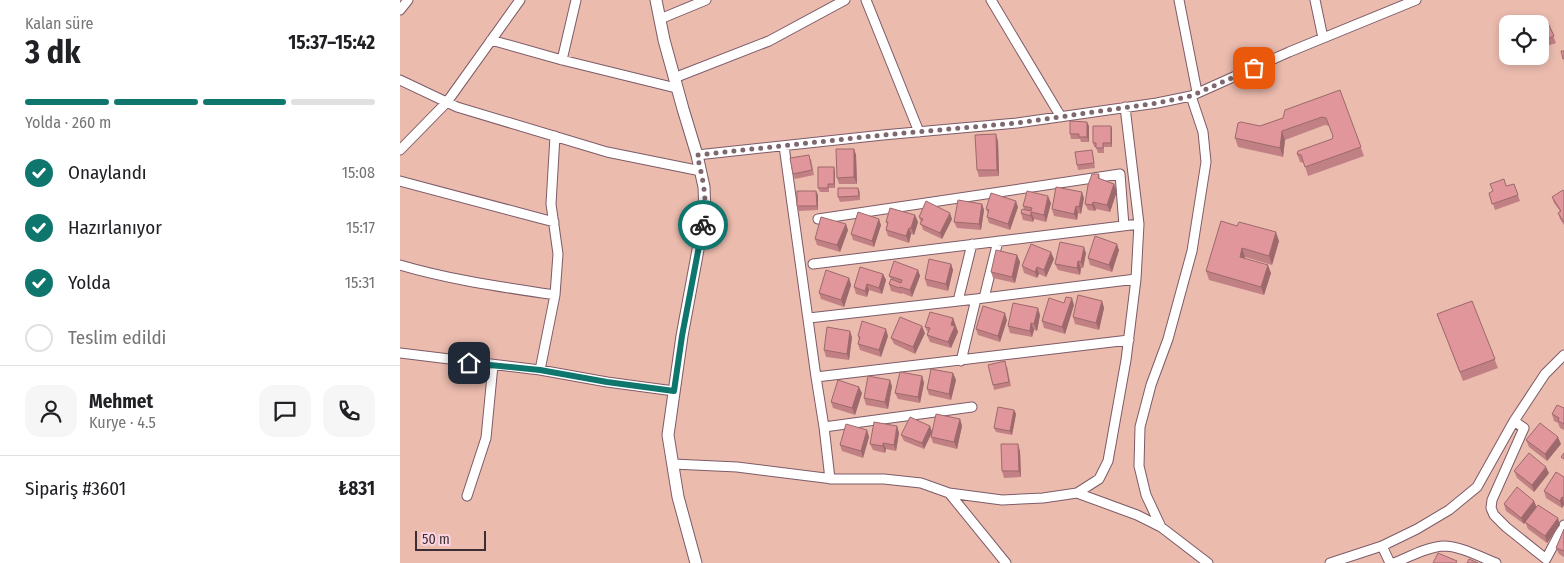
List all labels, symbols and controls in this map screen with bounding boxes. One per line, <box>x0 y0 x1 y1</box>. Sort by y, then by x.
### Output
text: Kalan süre <box>25 14 93 33</box>
map controls <box>1499 15 1549 65</box>
button: locate <box>1499 15 1549 65</box>
text: 15:37–15:42 <box>288 31 375 54</box>
text: 3 dk <box>25 33 81 71</box>
pin <box>1233 47 1275 89</box>
icon: bag <box>1240 54 1268 82</box>
text: Yolda · 260 m <box>25 113 111 132</box>
icon: check <box>25 159 53 187</box>
text: Onaylandı <box>68 161 147 184</box>
text: 15:08 <box>342 163 375 182</box>
courier <box>678 200 728 250</box>
icon: bike <box>689 211 717 239</box>
icon: check <box>25 214 53 242</box>
text: Hazırlanıyor <box>68 216 162 239</box>
text: 15:17 <box>346 218 375 237</box>
icon: check <box>25 269 53 297</box>
text: Yolda <box>68 271 111 294</box>
text: 15:31 <box>345 273 375 292</box>
text: Teslim edildi <box>68 326 166 349</box>
pin <box>448 342 490 384</box>
icon: home <box>455 349 483 377</box>
button: person <box>25 385 77 437</box>
button: chat <box>259 385 311 437</box>
button: phone <box>323 385 375 437</box>
text: Mehmet <box>89 390 153 413</box>
text: Kurye · 4.5 <box>89 413 156 432</box>
text: Sipariş #3601 <box>25 477 126 500</box>
text: ₺831 <box>338 477 375 500</box>
scale bar <box>415 528 486 551</box>
text: 50 m <box>422 531 450 548</box>

